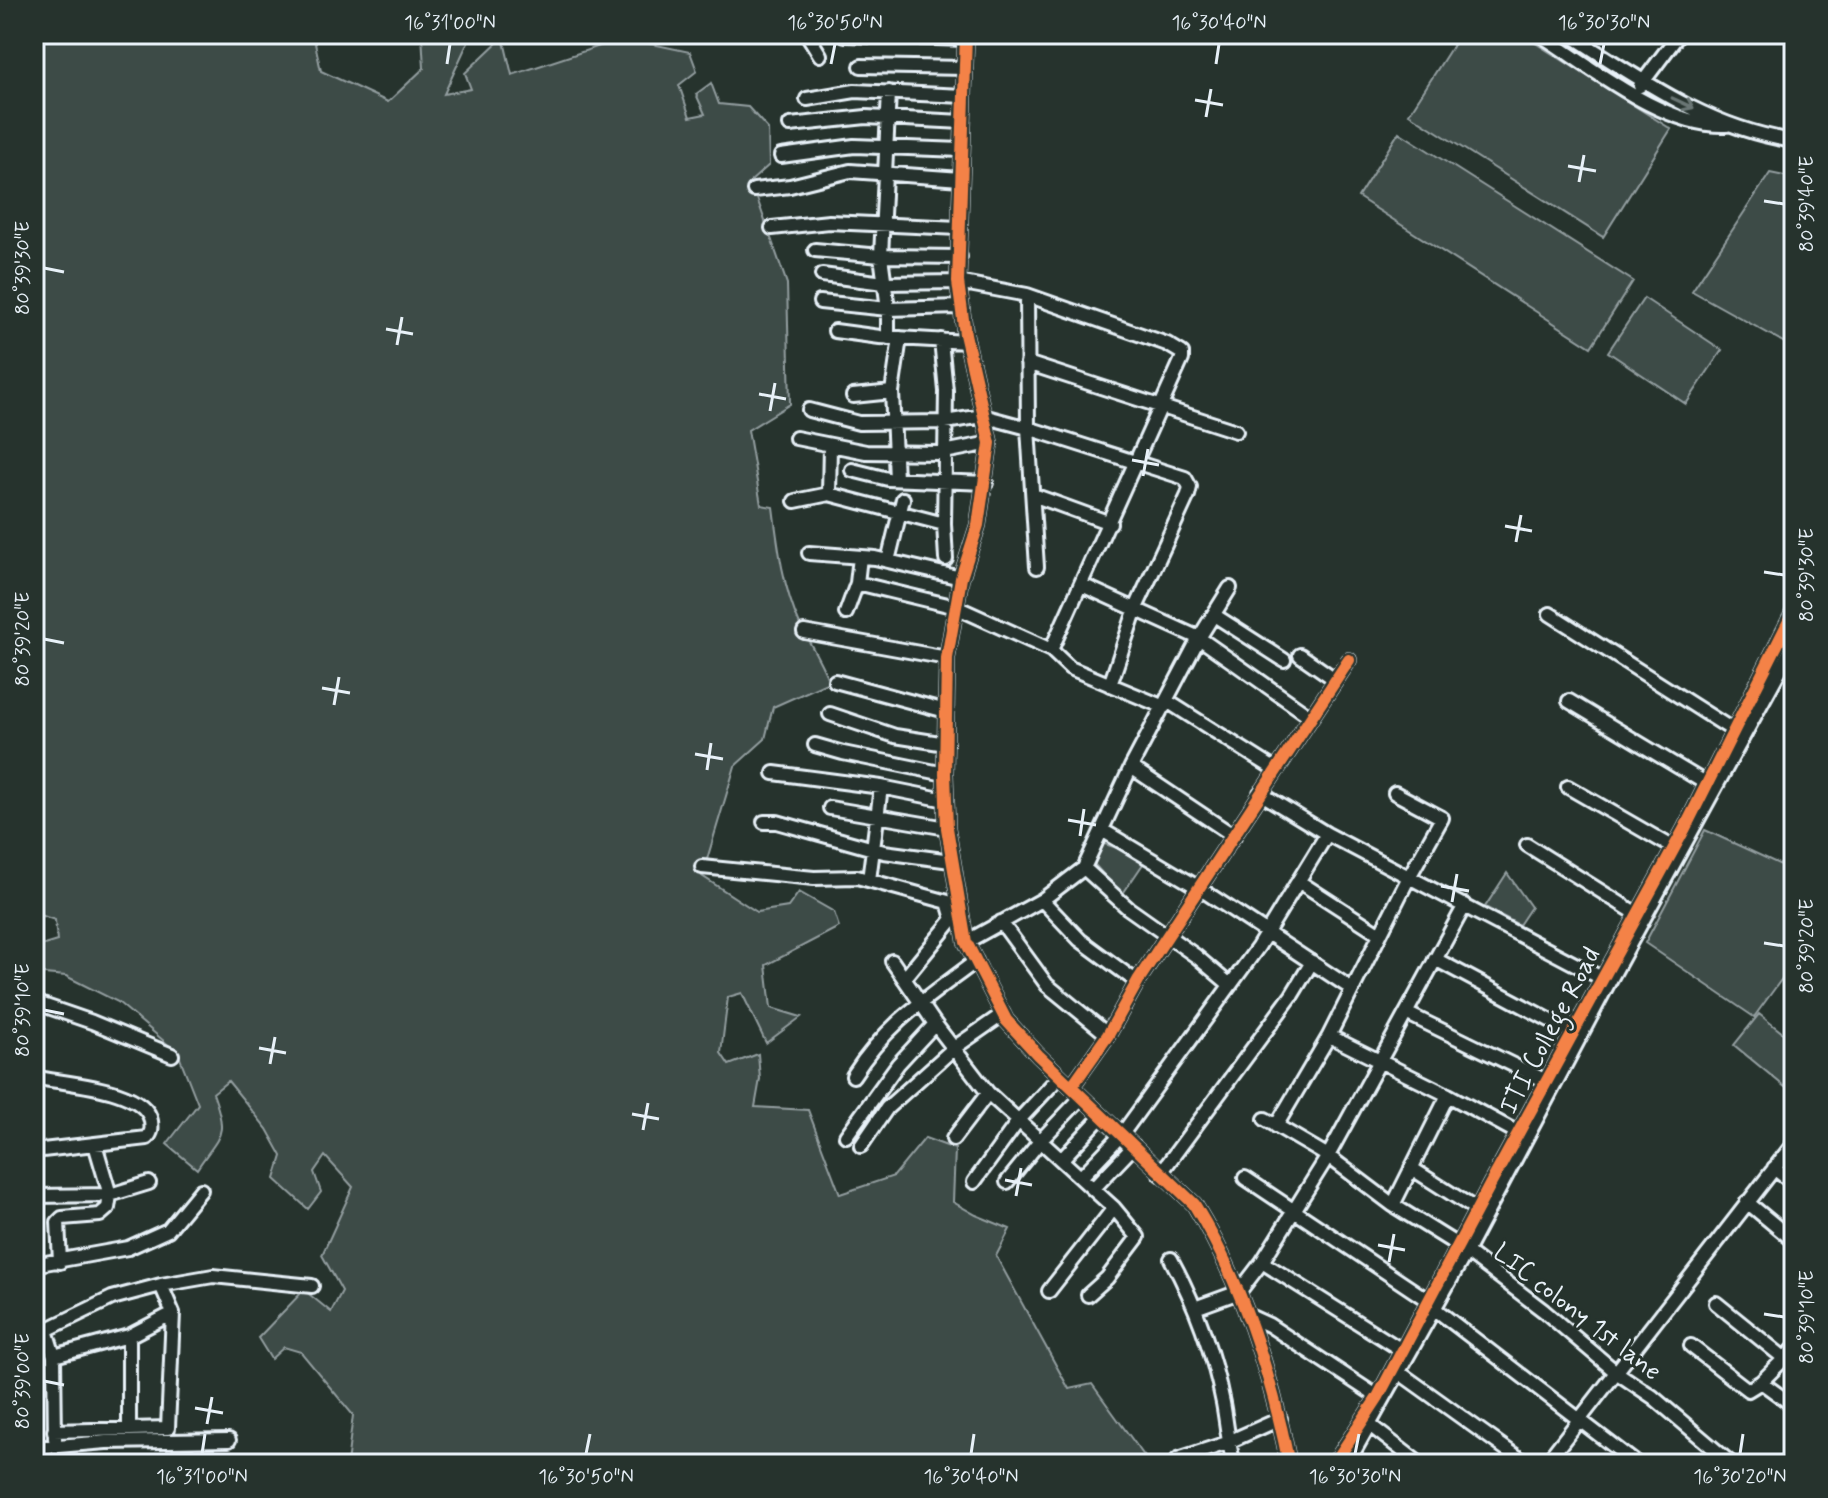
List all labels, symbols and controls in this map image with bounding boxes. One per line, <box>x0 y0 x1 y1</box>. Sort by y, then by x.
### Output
text: 16°31'00"N <box>404 10 496 37</box>
text: 16°30'50"N <box>787 10 883 37</box>
text: 16°30'40"N <box>1171 10 1267 37</box>
text: 16°30'30"N <box>1558 10 1650 37</box>
one-way arrow <box>1671 96 1695 111</box>
text: 80°39'40"E <box>1794 156 1821 252</box>
text: 80°39'30"E <box>10 221 37 315</box>
text: 80°39'30"E <box>1794 528 1821 622</box>
text: 80°39'20"E <box>10 592 37 686</box>
text: 80°39'20"E <box>1794 899 1821 993</box>
street label: ITI College Road <box>1492 941 1612 1122</box>
text: 80°39'10"E <box>10 963 37 1057</box>
street label: LIC colony 1st lane <box>1485 1236 1668 1389</box>
text: 80°39'10"E <box>1794 1270 1821 1364</box>
text: 80°39'00"E <box>10 1333 37 1429</box>
text: 16°31'00"N <box>156 1464 248 1491</box>
text: 16°30'50"N <box>538 1464 634 1491</box>
text: 16°30'40"N <box>923 1464 1019 1491</box>
text: 16°30'30"N <box>1309 1464 1401 1491</box>
text: 16°30'20"N <box>1693 1464 1787 1491</box>

